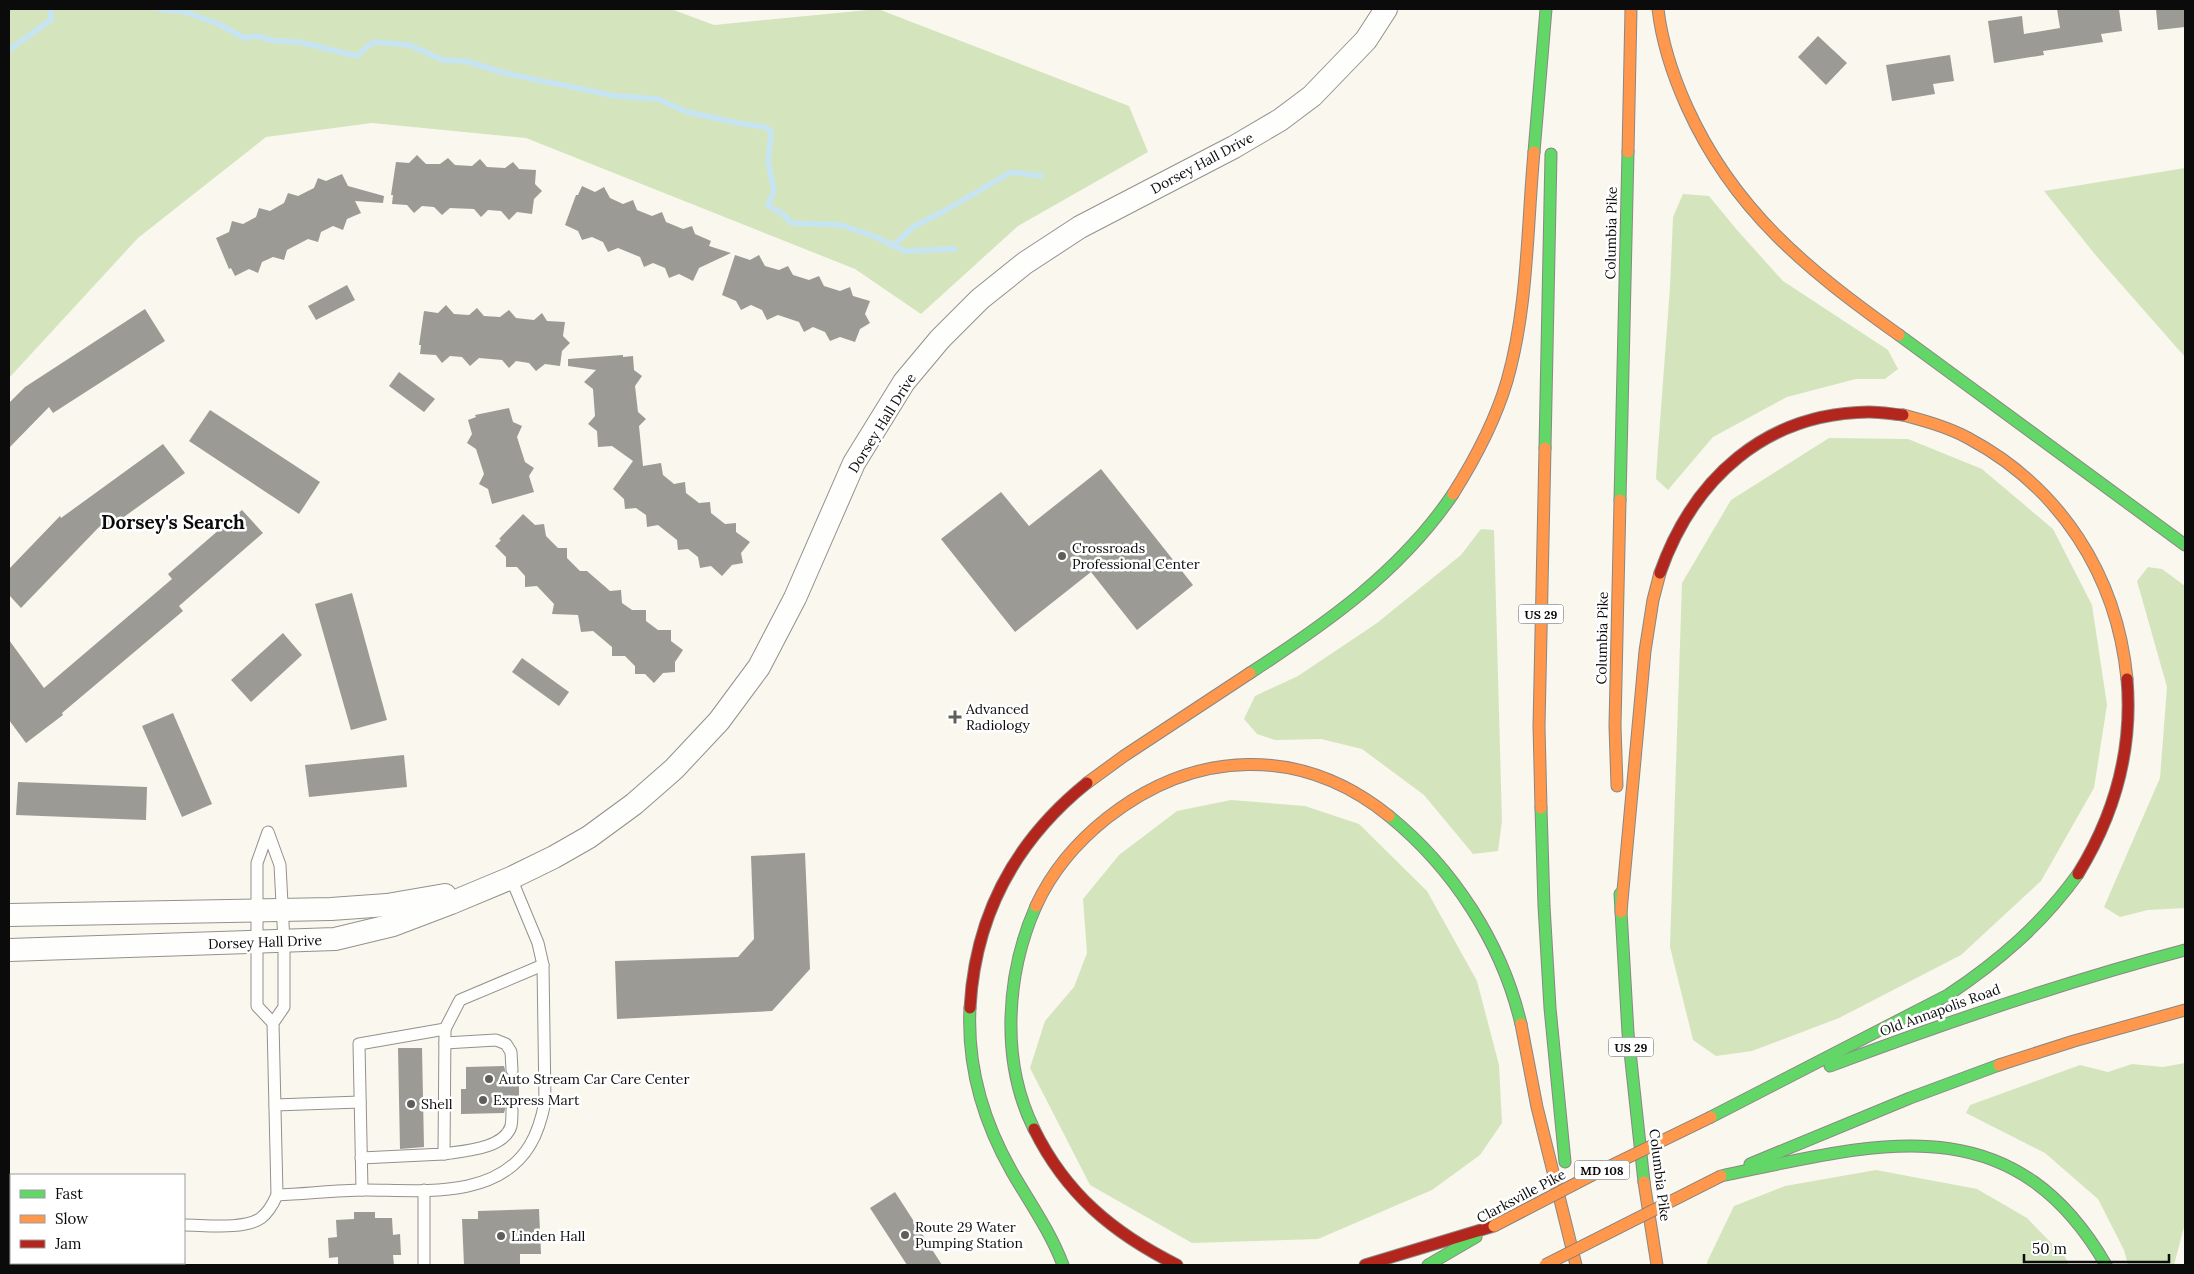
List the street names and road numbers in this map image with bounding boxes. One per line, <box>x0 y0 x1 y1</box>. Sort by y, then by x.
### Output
street label: Dorsey Hall Drive <box>1147 128 1257 198</box>
street label: Columbia Pike <box>1601 186 1621 280</box>
street label: Dorsey Hall Drive <box>844 370 920 476</box>
street label: Columbia Pike <box>1592 591 1612 685</box>
road number: US 29 <box>1518 604 1564 624</box>
street label: Dorsey Hall Drive <box>208 931 323 953</box>
street label: Old Annapolis Road <box>1877 980 2003 1040</box>
road number: US 29 <box>1608 1038 1654 1056</box>
street label: Columbia Pike <box>1645 1128 1675 1223</box>
road number: MD 108 <box>1574 1160 1630 1180</box>
street label: Clarksville Pike <box>1473 1165 1569 1227</box>

